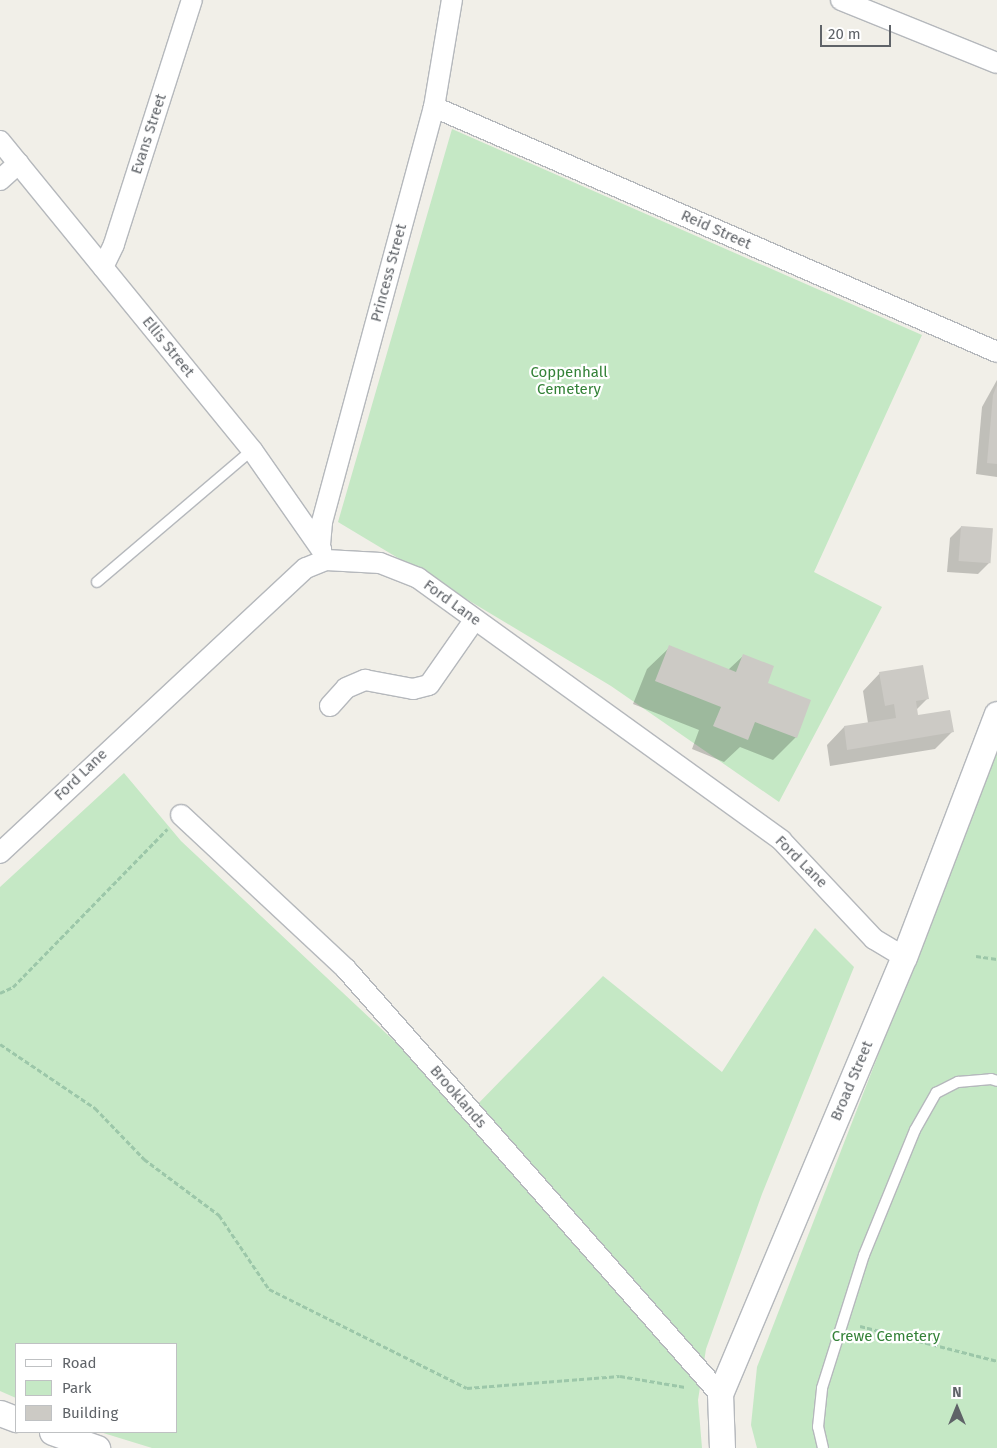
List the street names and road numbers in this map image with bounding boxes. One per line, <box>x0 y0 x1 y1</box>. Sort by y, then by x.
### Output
street label: Evans Street <box>128 92 170 176</box>
street label: Reid Street <box>678 207 754 253</box>
street label: Princess Street <box>367 222 411 324</box>
street label: Ellis Street <box>138 313 198 381</box>
street label: Ford Lane <box>420 576 484 630</box>
street label: Ford Lane <box>51 745 111 805</box>
street label: Ford Lane <box>771 832 831 892</box>
street label: Broad Street <box>827 1038 877 1124</box>
street label: Brooklands <box>426 1062 490 1132</box>

